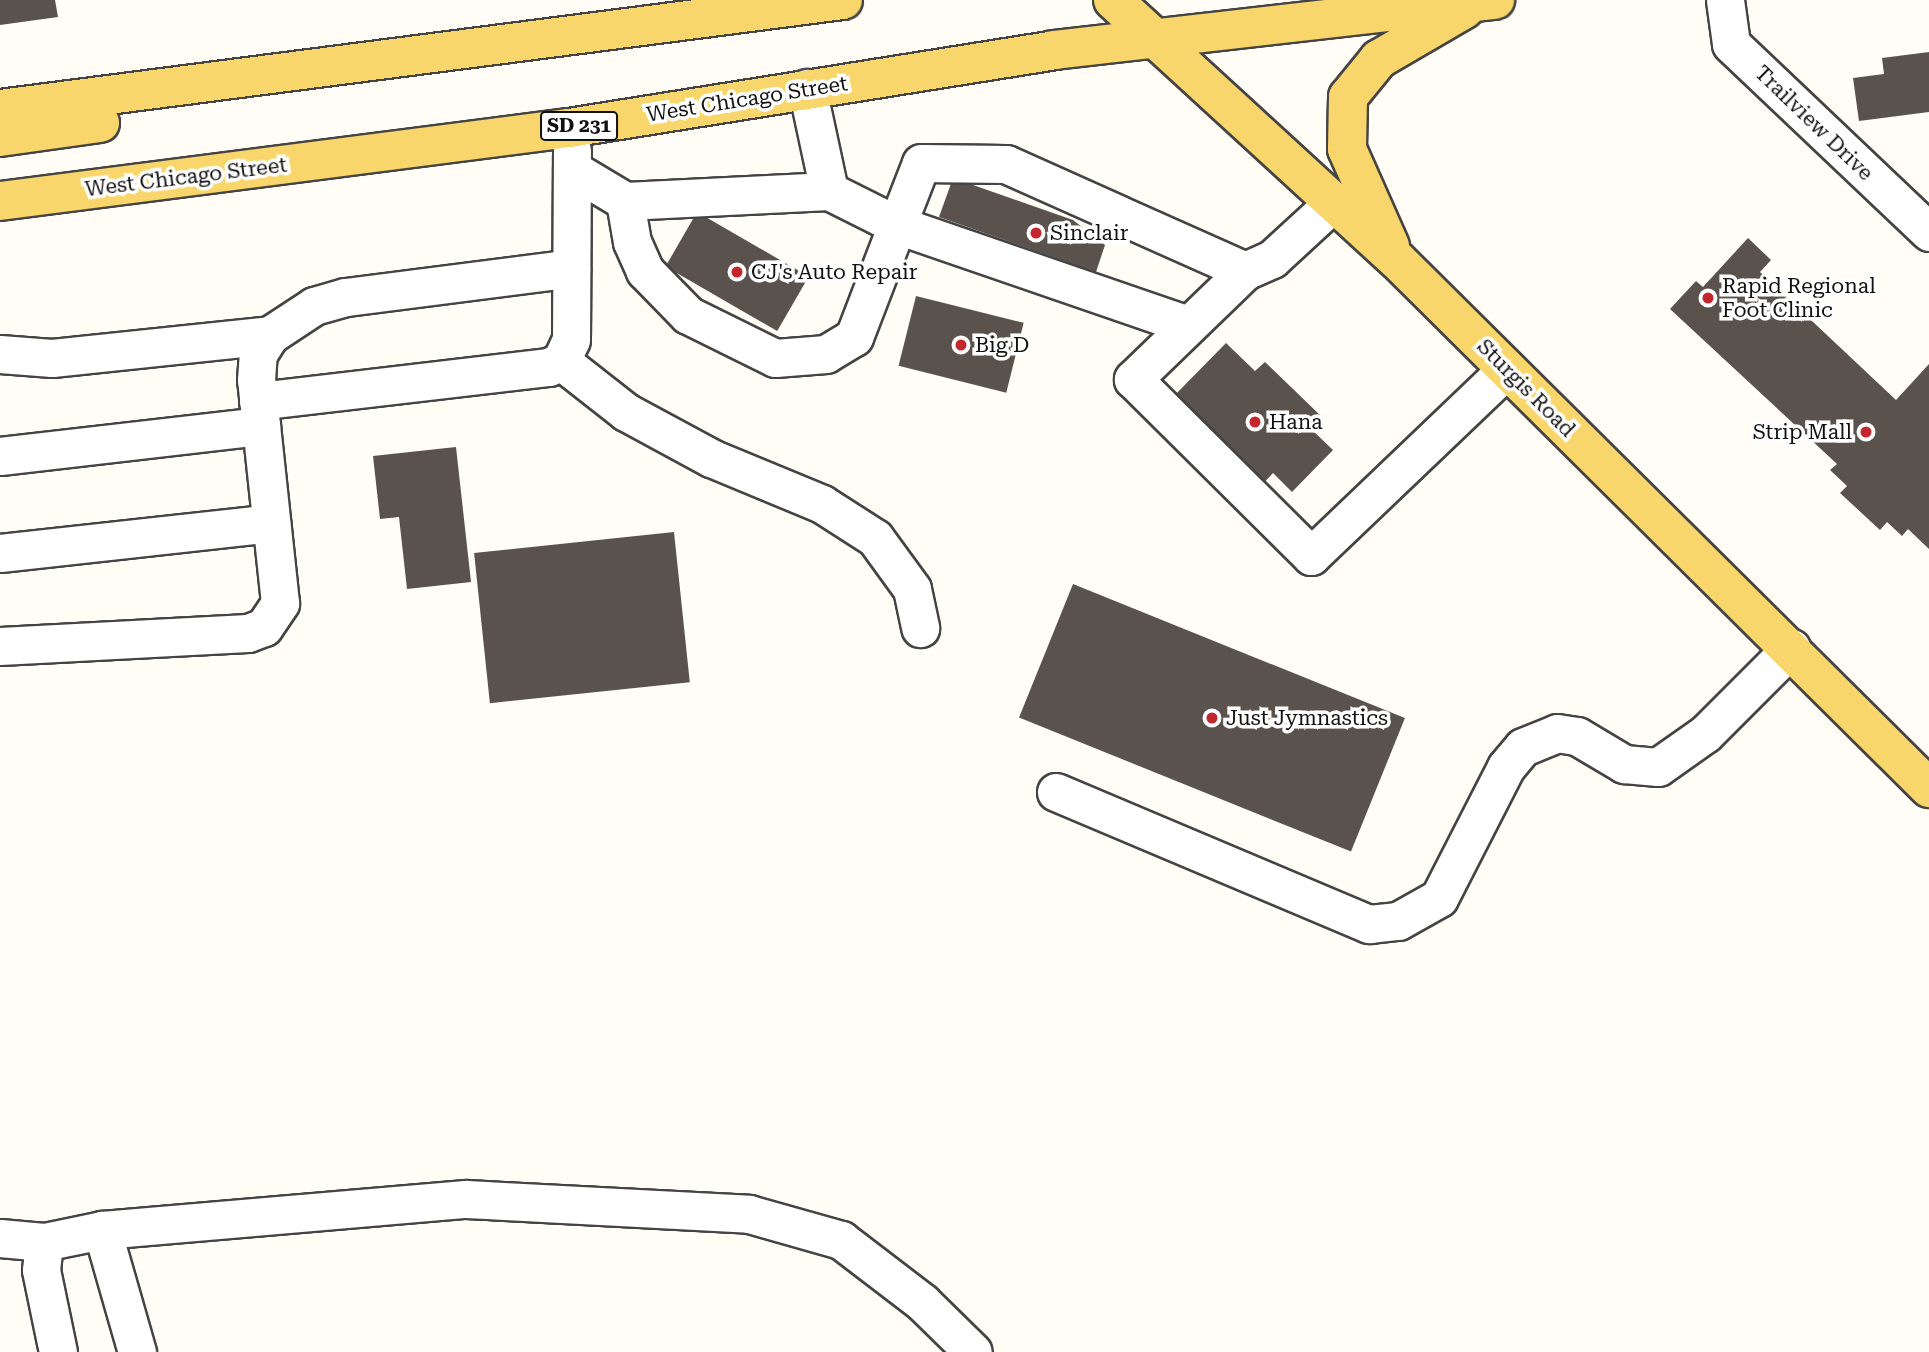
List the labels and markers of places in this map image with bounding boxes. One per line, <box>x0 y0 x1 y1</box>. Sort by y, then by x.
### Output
place label: Sinclair <box>1050 220 1128 246</box>
marker: Sinclair <box>1028 225 1044 241</box>
place label: CJ's Auto Repair <box>751 259 917 285</box>
marker: CJ's Auto Repair <box>729 264 745 280</box>
place label: Rapid Regional Foot Clinic <box>1722 273 1876 323</box>
marker: Rapid Regional Foot Clinic <box>1700 290 1716 306</box>
place label: Big D <box>975 332 1029 358</box>
marker: Big D <box>953 337 969 353</box>
place label: Hana <box>1269 409 1323 435</box>
marker: Hana <box>1247 414 1263 430</box>
place label: Strip Mall <box>1753 419 1852 445</box>
marker: Strip Mall <box>1858 424 1874 440</box>
place label: Just Jymnastics <box>1226 705 1388 731</box>
marker: Just Jymnastics <box>1204 710 1220 726</box>

